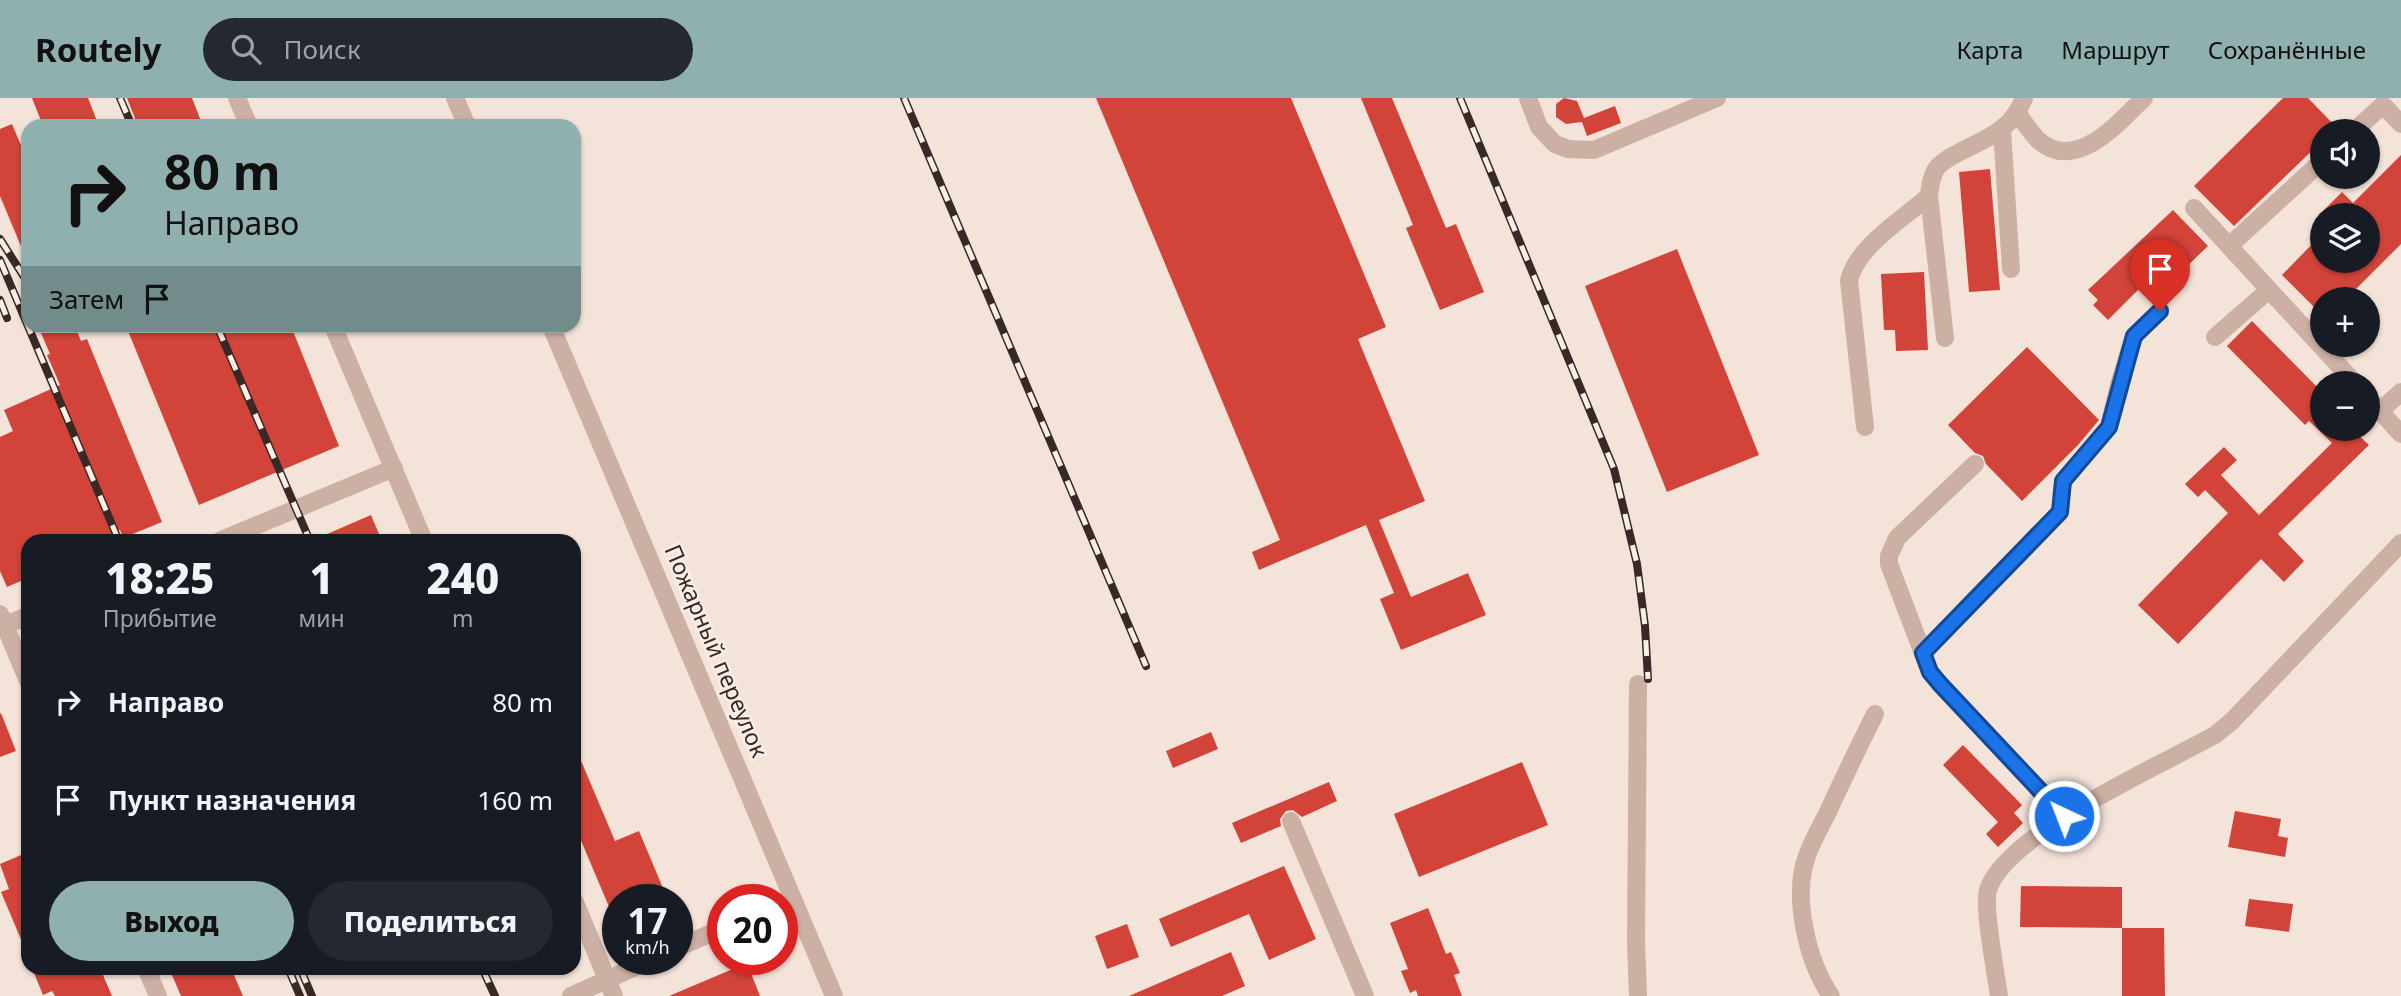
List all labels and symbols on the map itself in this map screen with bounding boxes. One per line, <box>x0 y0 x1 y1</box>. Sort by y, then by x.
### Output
pin <box>2130 239 2190 311</box>
street label: Пожарный переулок <box>658 539 777 763</box>
position arrow <box>2027 779 2101 853</box>
speed limit sign: 20 <box>707 884 798 975</box>

